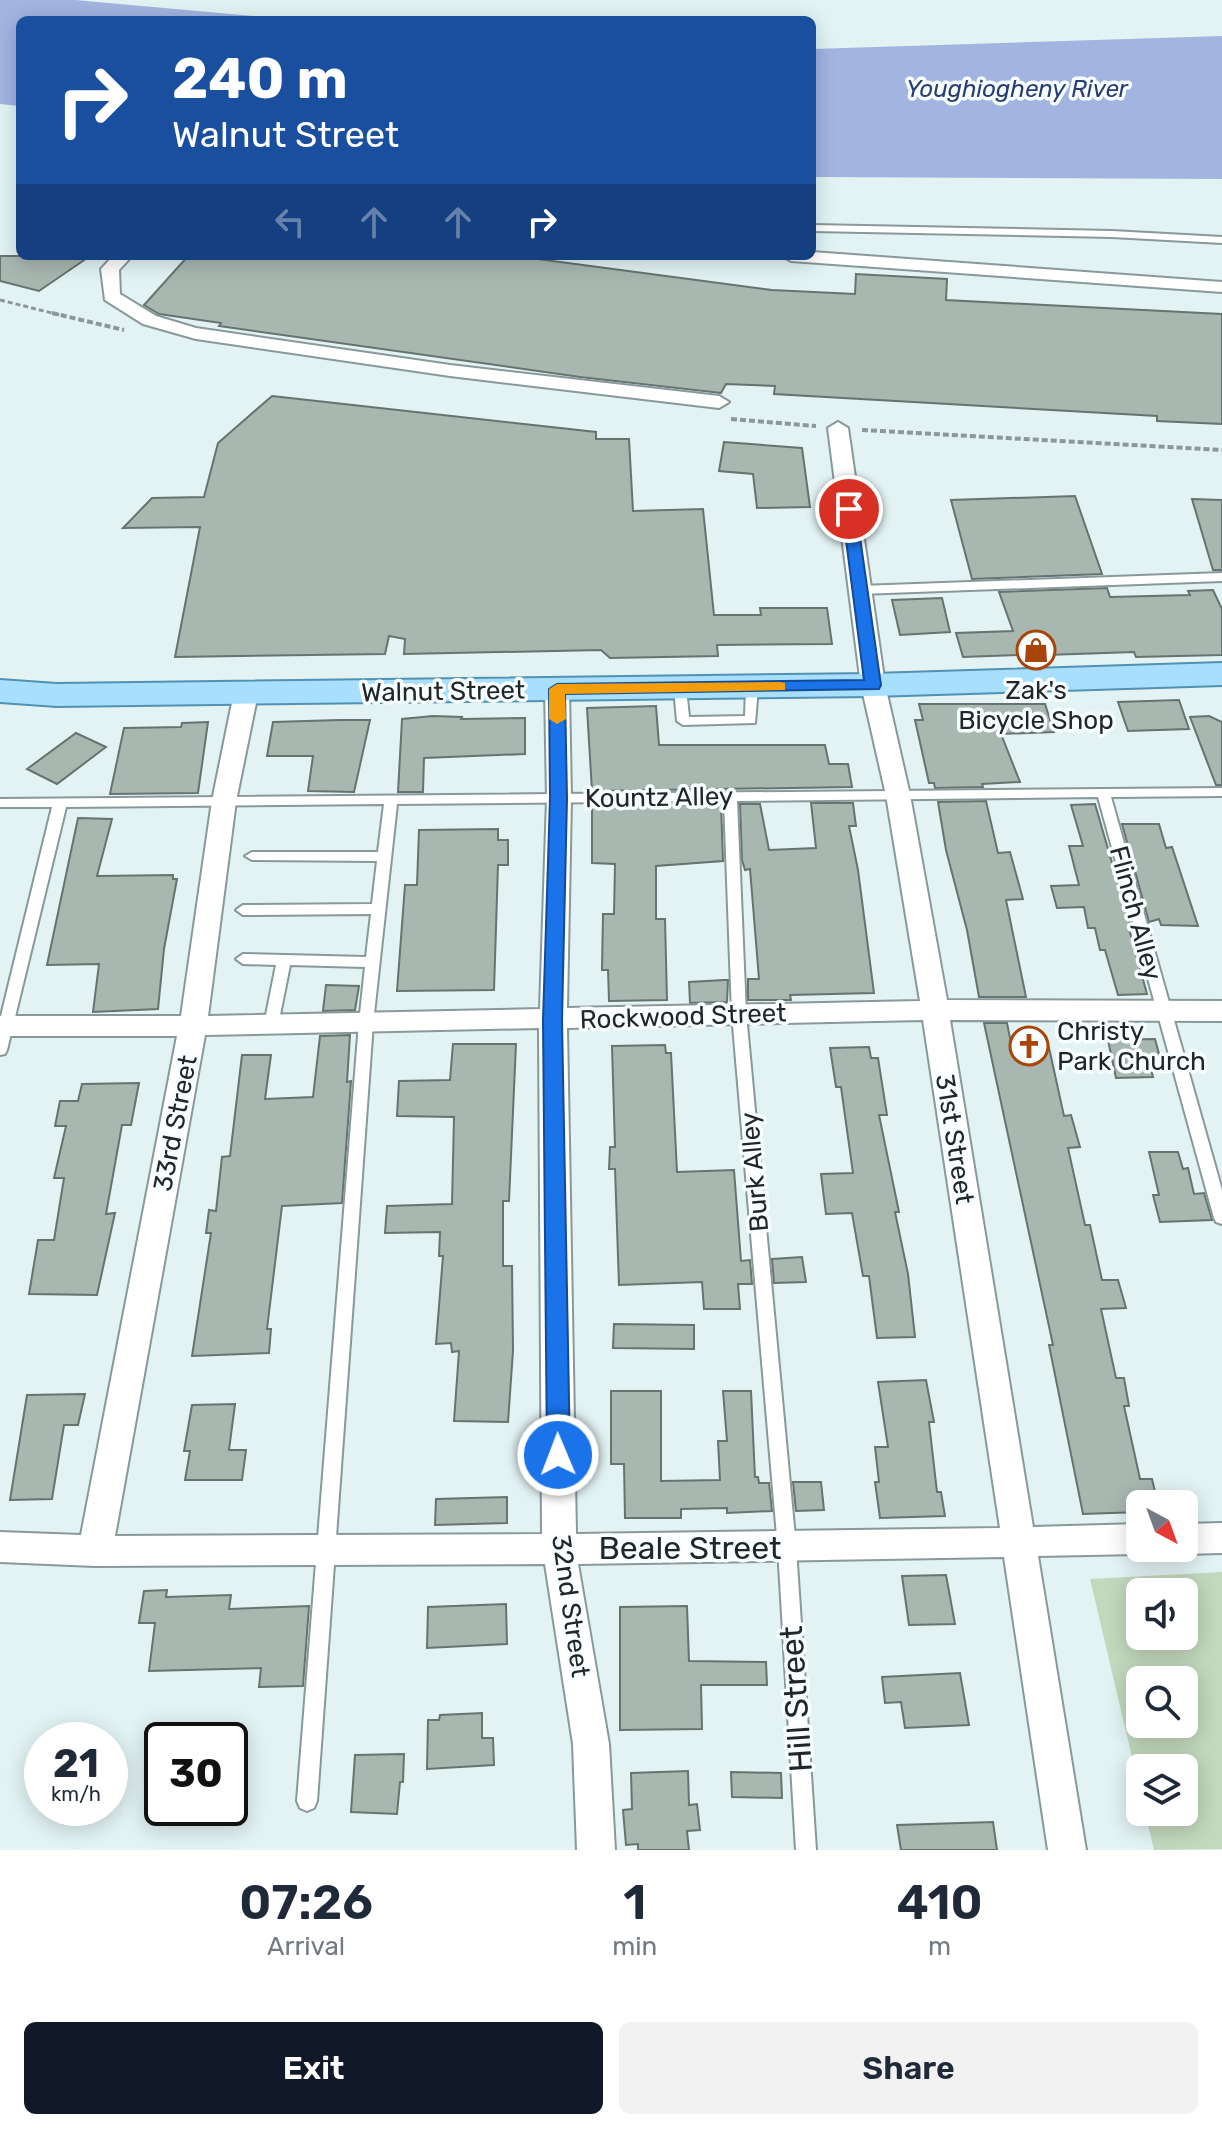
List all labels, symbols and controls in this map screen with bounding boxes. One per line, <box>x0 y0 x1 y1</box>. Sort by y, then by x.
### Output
text: 240 m <box>172 46 348 112</box>
icon: right <box>40 48 144 152</box>
water label: Youghiogheny River <box>906 75 1129 103</box>
text: Walnut Street <box>172 113 399 156</box>
icon: left <box>268 200 312 244</box>
icon: ahead <box>352 200 396 244</box>
icon: ahead <box>436 200 480 244</box>
icon: right <box>520 200 564 244</box>
pin <box>815 475 883 543</box>
icon: arrive <box>827 487 871 531</box>
shop icon: Zak's Bicycle Shop <box>1015 629 1057 671</box>
street label: Walnut Street <box>361 675 525 708</box>
place label: Zak's Bicycle Shop <box>958 675 1114 736</box>
street label: Kountz Alley <box>584 781 734 814</box>
street label: Flinch Alley <box>1103 843 1168 984</box>
street label: Rockwood Street <box>579 997 787 1036</box>
place label: Christy Park Church <box>1057 1016 1206 1077</box>
church icon: Christy Park Church <box>1008 1025 1050 1067</box>
street label: 33rd Street <box>147 1052 204 1194</box>
street label: 31st Street <box>929 1072 980 1206</box>
street label: Burk Alley <box>734 1111 775 1233</box>
position arrow <box>516 1413 600 1497</box>
north arrow <box>1126 1490 1198 1562</box>
map controls <box>1126 1490 1198 1826</box>
street label: Beale Street <box>598 1529 782 1567</box>
street label: 32nd Street <box>545 1533 596 1679</box>
button: sound <box>1126 1578 1198 1650</box>
street label: Hill Street <box>772 1625 820 1773</box>
button: search <box>1126 1666 1198 1738</box>
speed limit sign: 30 <box>144 1722 248 1826</box>
text: 21 <box>53 1740 99 1787</box>
button: layers <box>1126 1754 1198 1826</box>
text: km/h <box>51 1782 101 1806</box>
text: 07:26 <box>239 1874 373 1931</box>
text: 1 <box>623 1874 646 1931</box>
text: 410 <box>897 1874 983 1931</box>
text: Arrival <box>267 1931 345 1962</box>
text: min <box>612 1931 657 1962</box>
text: m <box>928 1931 951 1962</box>
button: Exit <box>24 2022 603 2114</box>
button: Share <box>619 2022 1198 2114</box>

